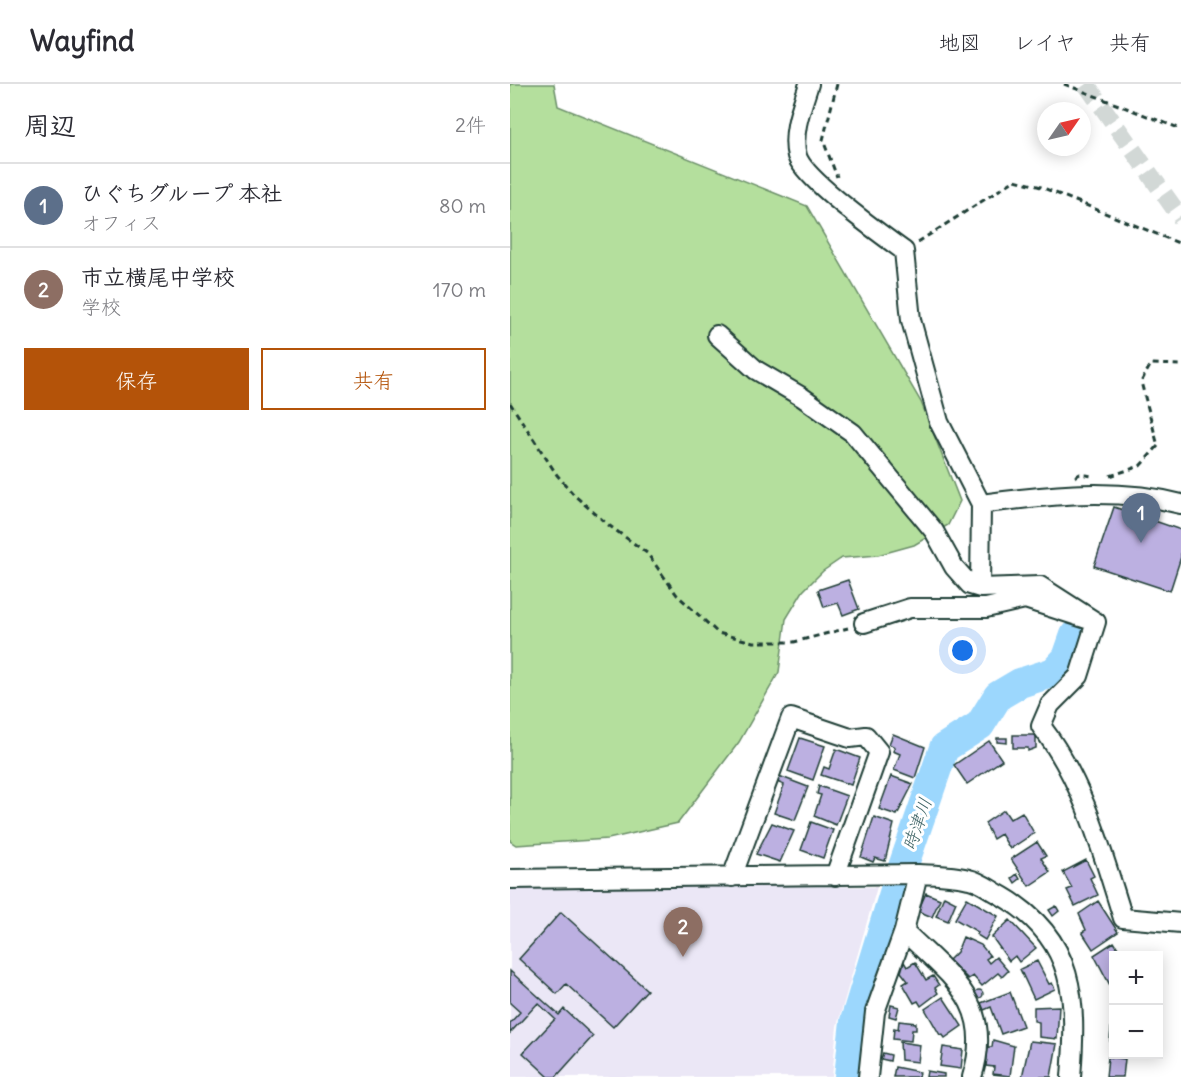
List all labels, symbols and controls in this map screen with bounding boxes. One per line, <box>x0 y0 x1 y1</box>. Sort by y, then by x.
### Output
text: Wayfind <box>30 23 134 59</box>
text: 地図 <box>939 29 981 56</box>
text: レイヤ <box>1014 29 1076 56</box>
text: 共有 <box>1109 29 1151 56</box>
north arrow <box>1037 102 1091 156</box>
text: 周辺 <box>24 109 76 142</box>
text: 2件 <box>455 112 486 137</box>
text: ひぐちグループ 本社 <box>81 179 282 207</box>
text: 1 <box>40 193 47 218</box>
text: 80 m <box>439 193 486 218</box>
text: オフィス <box>81 210 161 235</box>
text: 市立横尾中学校 <box>81 263 235 291</box>
text: 2 <box>38 277 49 302</box>
text: 170 m <box>433 277 486 302</box>
text: 学校 <box>81 294 121 319</box>
button: 保存 <box>24 348 249 410</box>
button: 共有 <box>261 348 486 410</box>
pin: 1 <box>1122 494 1160 543</box>
your location <box>948 636 977 665</box>
water label: 時津川 <box>897 795 937 853</box>
pin: 2 <box>664 908 702 957</box>
map controls <box>1109 951 1163 1059</box>
button: + <box>1109 951 1163 1005</box>
button: − <box>1109 1005 1163 1059</box>

